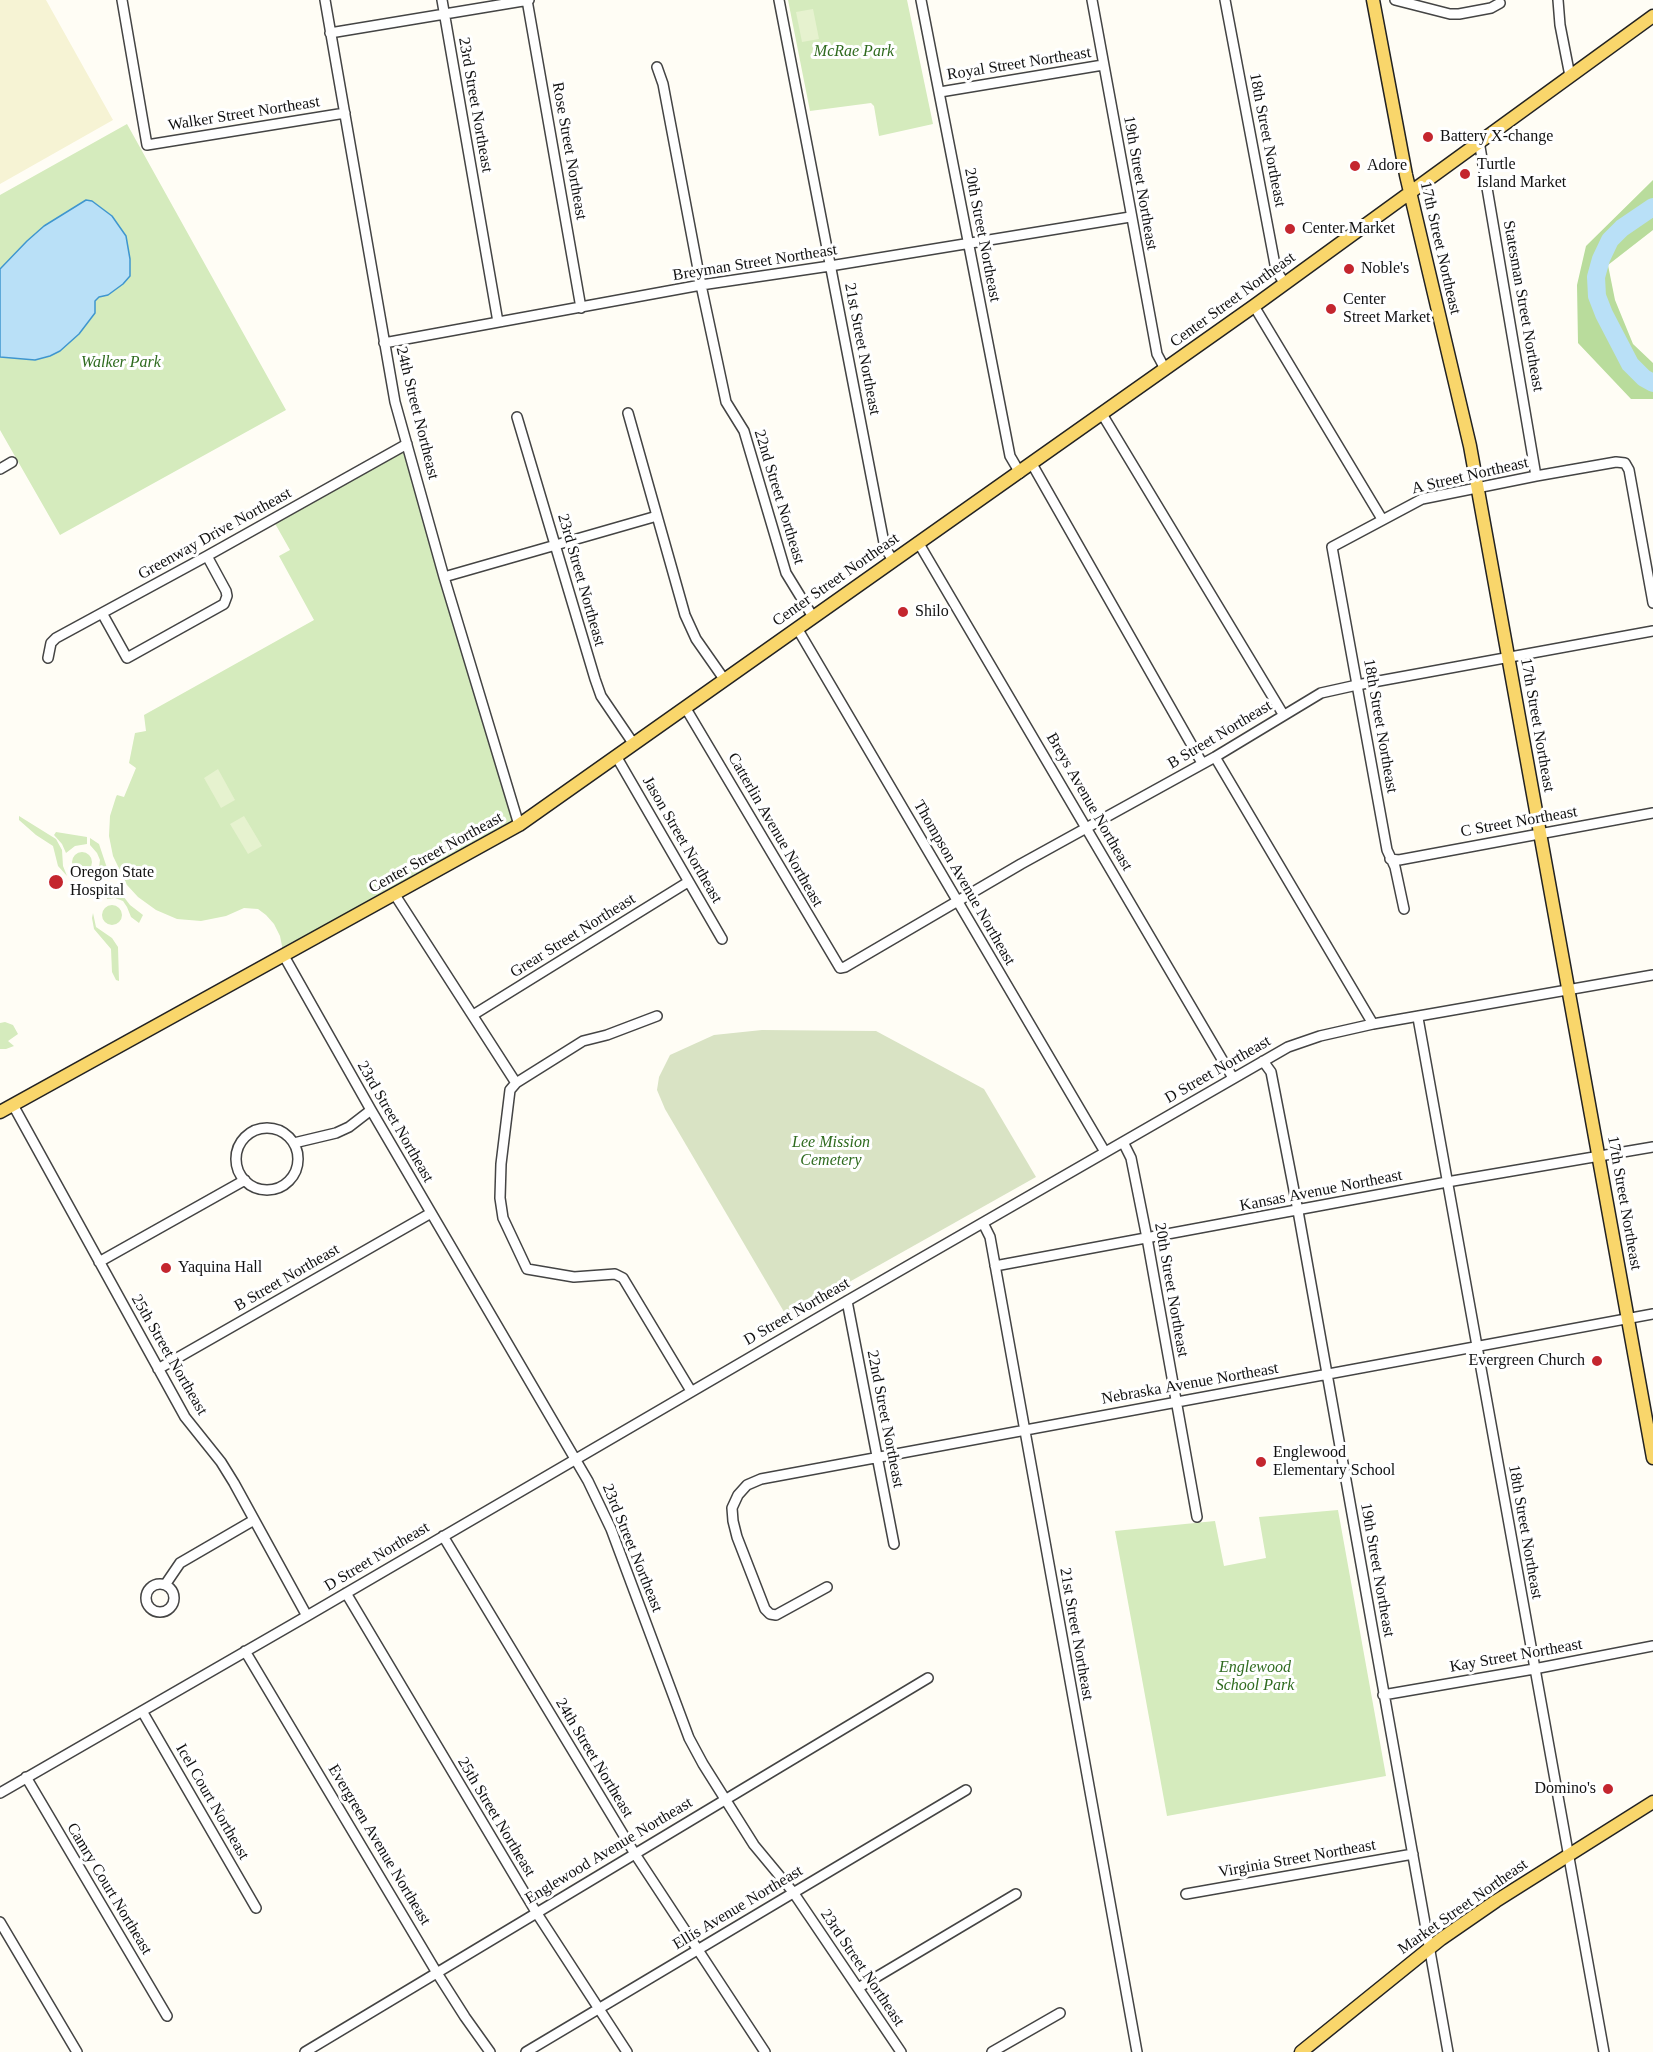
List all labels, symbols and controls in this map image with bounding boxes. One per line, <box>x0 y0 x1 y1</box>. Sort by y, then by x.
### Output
street label: 23rd Street Northeast <box>454 36 496 174</box>
park label: McRae Park <box>814 42 894 62</box>
street label: Royal Street Northeast <box>946 43 1092 85</box>
street label: 18th Street Northeast <box>1245 71 1289 209</box>
street label: Rose Street Northeast <box>547 81 591 221</box>
street label: Walker Street Northeast <box>167 93 321 135</box>
street label: 19th Street Northeast <box>1119 114 1161 252</box>
place label: Battery X-change <box>1440 127 1553 147</box>
marker: Battery X-change <box>1421 130 1435 144</box>
place label: Turtle Island Market <box>1477 155 1566 193</box>
place label: Adore <box>1367 156 1407 176</box>
marker: Adore <box>1348 159 1362 173</box>
street label: 20th Street Northeast <box>960 166 1004 304</box>
marker: Turtle Island Market <box>1458 167 1472 181</box>
street label: 17th Street Northeast <box>1415 180 1465 316</box>
place label: Center Market <box>1302 219 1395 239</box>
street label: Statesman Street Northeast <box>1499 219 1547 393</box>
marker: Center Market <box>1283 222 1297 236</box>
street label: Breyman Street Northeast <box>671 241 839 285</box>
street label: Center Street Northeast <box>1167 248 1299 352</box>
place label: Noble's <box>1361 259 1409 279</box>
marker: Noble's <box>1342 262 1356 276</box>
street label: 21st Street Northeast <box>840 281 884 417</box>
place label: Center Street Market <box>1343 290 1431 328</box>
marker: Center Street Market <box>1324 302 1338 316</box>
street label: 24th Street Northeast <box>391 345 443 481</box>
park label: Walker Park <box>81 353 161 373</box>
street label: 22nd Street Northeast <box>749 427 809 567</box>
street label: A Street Northeast <box>1410 453 1530 499</box>
street label: Greenway Drive Northeast <box>135 484 295 584</box>
street label: 23rd Street Northeast <box>553 512 609 648</box>
street label: Center Street Northeast <box>769 529 903 631</box>
place label: Shilo <box>915 602 949 622</box>
marker: Shilo <box>896 605 910 619</box>
street label: 17th Street Northeast <box>1516 656 1558 794</box>
street label: 18th Street Northeast <box>1359 657 1401 795</box>
street label: B Street Northeast <box>1164 696 1276 774</box>
street label: Breys Avenue Northeast <box>1042 730 1136 874</box>
street label: Catterlin Avenue Northeast <box>723 750 827 910</box>
street label: Jason Street Northeast <box>638 773 726 907</box>
street label: Thompson Avenue Northeast <box>909 797 1019 969</box>
street label: C Street Northeast <box>1459 802 1579 842</box>
street label: Center Street Northeast <box>366 808 506 898</box>
place label: Oregon State Hospital <box>70 863 154 901</box>
marker: Oregon State Hospital <box>47 873 65 891</box>
street label: Grear Street Northeast <box>507 890 639 982</box>
street label: D Street Northeast <box>1162 1032 1274 1108</box>
street label: 23rd Street Northeast <box>352 1058 438 1186</box>
park label: Lee Mission Cemetery <box>792 1133 870 1171</box>
street label: 17th Street Northeast <box>1603 1134 1645 1272</box>
street label: Kansas Avenue Northeast <box>1238 1166 1404 1216</box>
street label: 20th Street Northeast <box>1150 1221 1192 1359</box>
street label: B Street Northeast <box>231 1240 343 1316</box>
place label: Yaquina Hall <box>178 1258 262 1278</box>
marker: Yaquina Hall <box>159 1261 173 1275</box>
street label: D Street Northeast <box>741 1274 853 1350</box>
street label: 25th Street Northeast <box>127 1291 211 1419</box>
street label: 22nd Street Northeast <box>862 1349 908 1489</box>
place label: Evergreen Church <box>1468 1351 1585 1371</box>
marker: Evergreen Church <box>1590 1354 1604 1368</box>
street label: Nebraska Avenue Northeast <box>1100 1359 1280 1409</box>
place label: Englewood Elementary School <box>1273 1443 1395 1481</box>
marker: Englewood Elementary School <box>1254 1455 1268 1469</box>
street label: 18th Street Northeast <box>1504 1463 1546 1601</box>
street label: 23rd Street Northeast <box>597 1481 667 1615</box>
street label: 19th Street Northeast <box>1356 1501 1398 1639</box>
street label: D Street Northeast <box>321 1518 433 1596</box>
street label: 21st Street Northeast <box>1055 1566 1097 1702</box>
street label: Kay Street Northeast <box>1448 1635 1584 1677</box>
park label: Englewood School Park <box>1216 1658 1294 1696</box>
street label: 24th Street Northeast <box>551 1695 637 1821</box>
street label: Icel Court Northeast <box>171 1741 253 1863</box>
street label: 25th Street Northeast <box>453 1754 539 1880</box>
street label: Evergreen Avenue Northeast <box>323 1761 435 1929</box>
place label: Domino's <box>1534 1779 1596 1799</box>
marker: Domino's <box>1601 1782 1615 1796</box>
street label: Englewood Avenue Northeast <box>522 1793 696 1909</box>
street label: Camry Court Northeast <box>62 1820 156 1958</box>
street label: Virginia Street Northeast <box>1217 1836 1377 1882</box>
street label: Market Street Northeast <box>1395 1855 1531 1959</box>
street label: Ellis Avenue Northeast <box>670 1862 806 1954</box>
street label: 23rd Street Northeast <box>816 1906 908 2030</box>

